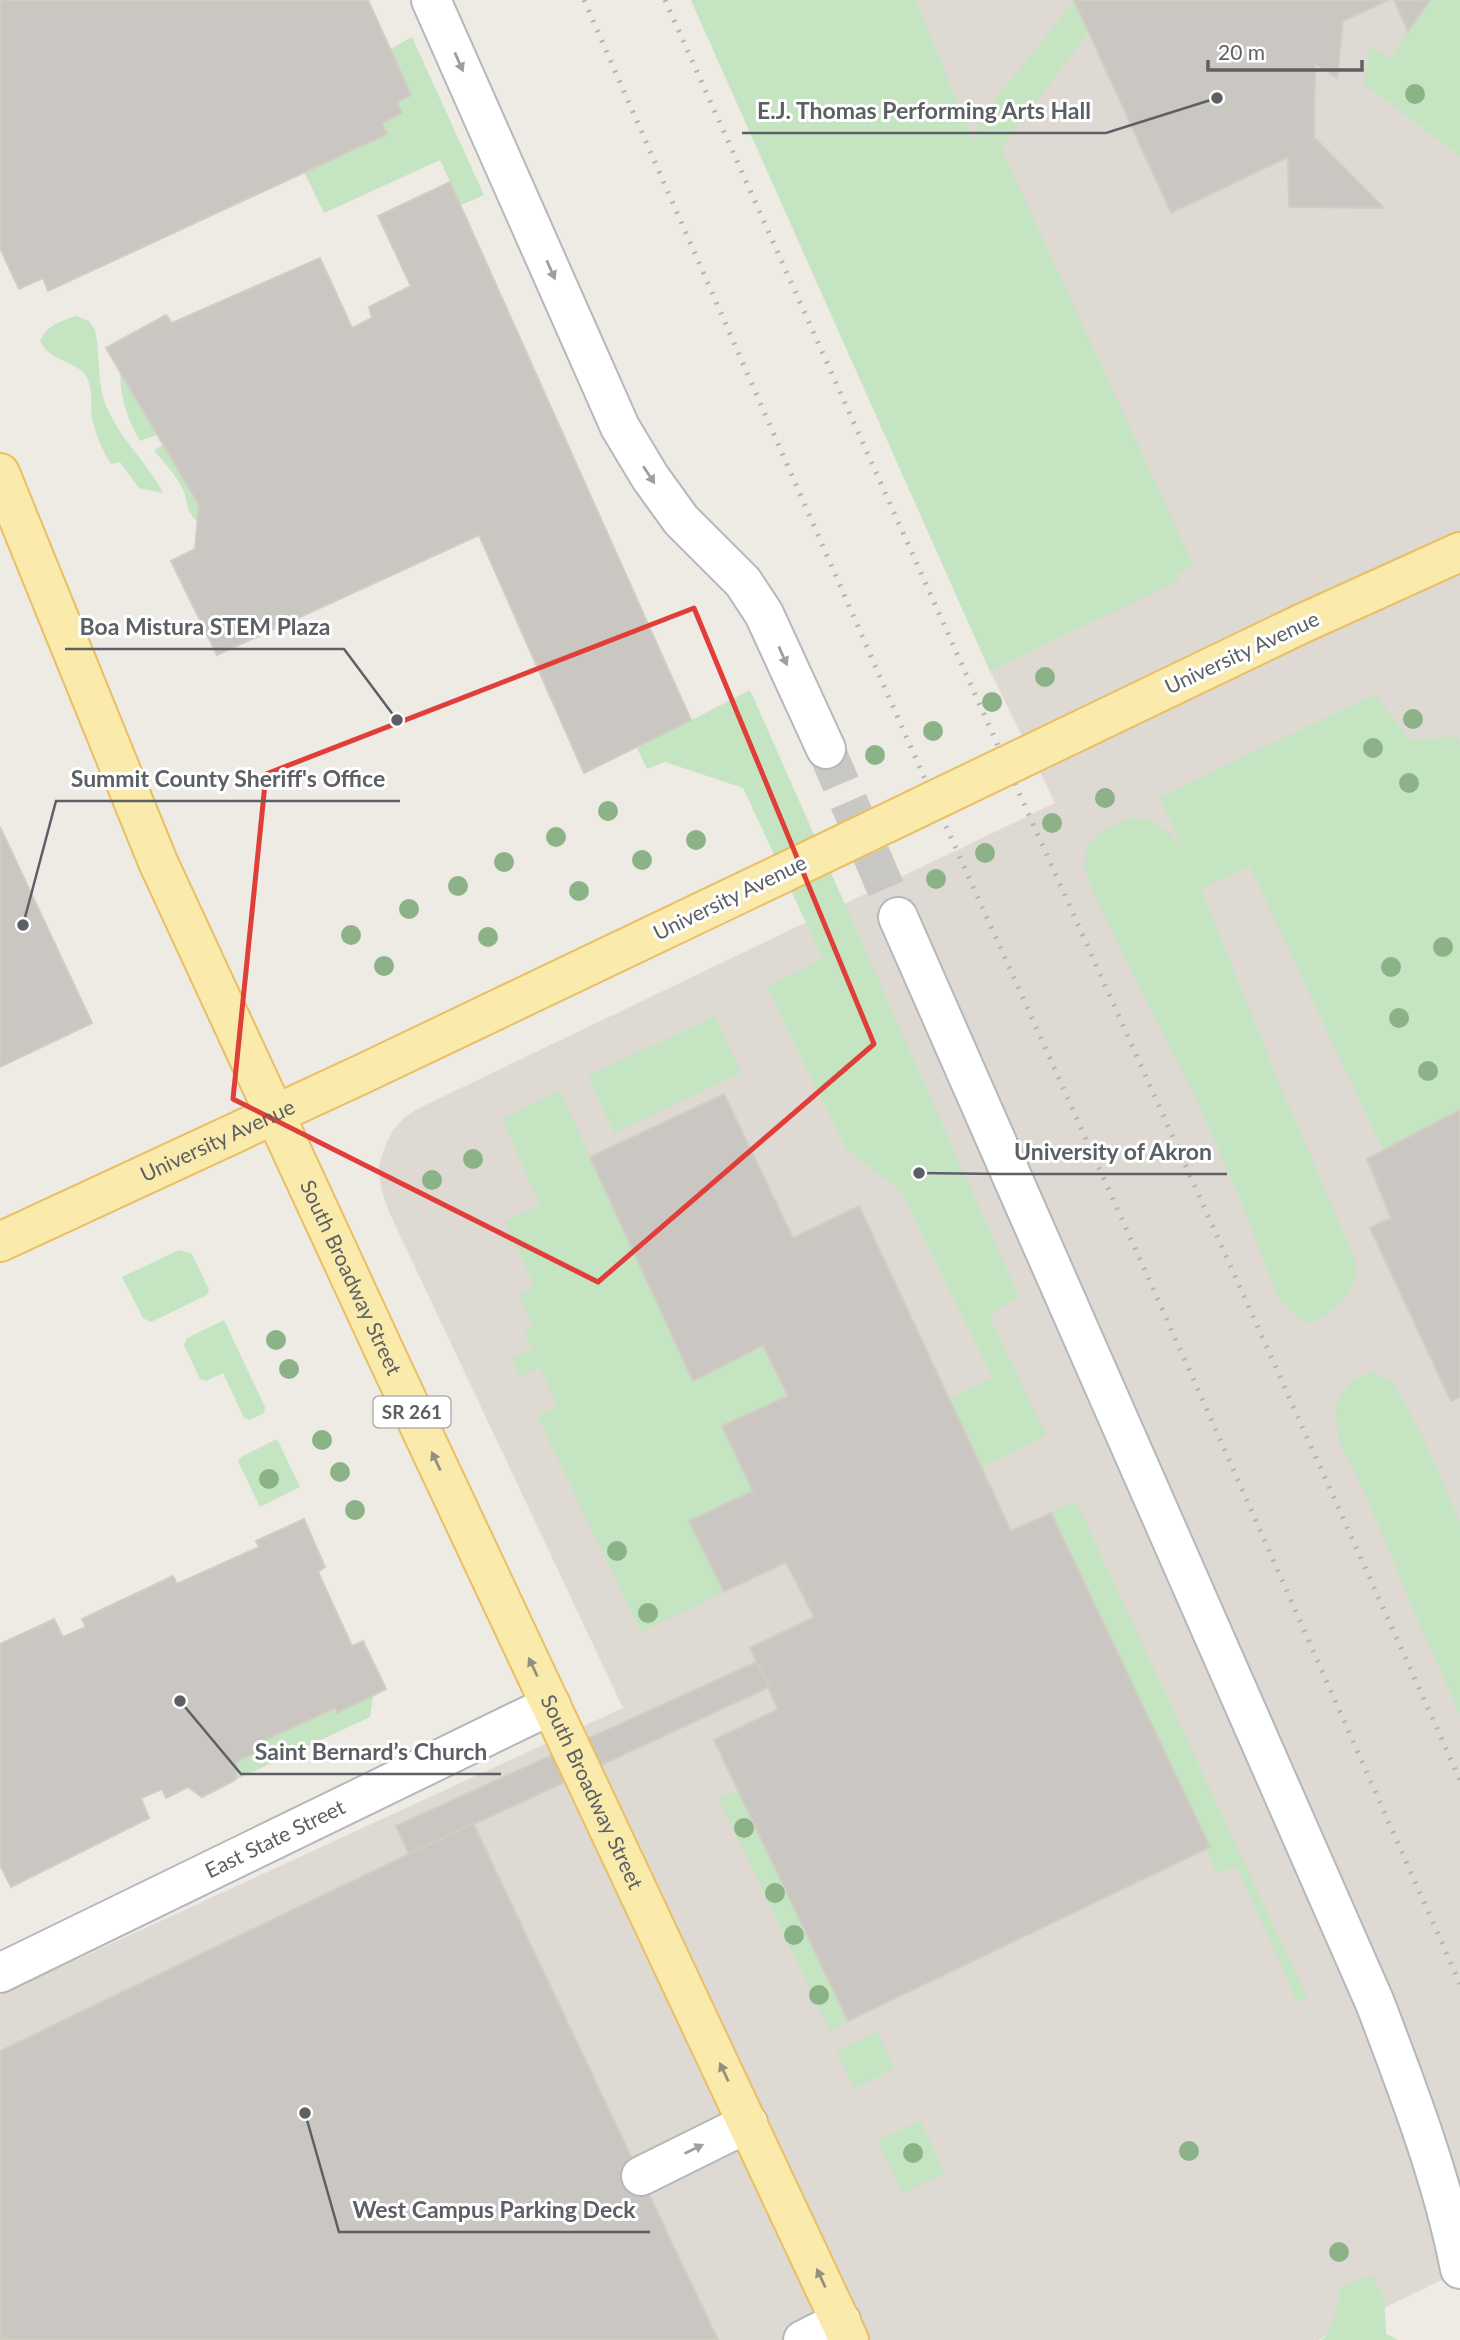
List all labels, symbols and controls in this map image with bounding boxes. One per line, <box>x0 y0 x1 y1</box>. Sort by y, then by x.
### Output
scale bar <box>1208 28 1362 72</box>
text: 20 m <box>1218 39 1265 64</box>
one-way arrow <box>454 52 465 73</box>
callout: E.J. Thomas Performing Arts Hall <box>742 89 1106 133</box>
text: E.J. Thomas Performing Arts Hall <box>757 96 1091 124</box>
one-way arrow <box>546 260 557 281</box>
one-way arrow <box>642 466 656 484</box>
callout: Boa Mistura STEM Plaza <box>65 605 344 649</box>
street label: University Avenue <box>1160 605 1322 698</box>
text: Boa Mistura STEM Plaza <box>80 612 331 640</box>
one-way arrow <box>777 646 789 666</box>
callout: Summit County Sheriff's Office <box>56 757 400 801</box>
text: Summit County Sheriff's Office <box>71 764 385 792</box>
street label: University Avenue <box>649 849 810 945</box>
street label: University Avenue <box>136 1093 298 1186</box>
callout: University of Akron <box>999 1130 1227 1174</box>
text: University of Akron <box>1014 1137 1212 1165</box>
street label: South Broadway Street <box>296 1176 408 1379</box>
road number: SR 261 <box>374 1396 450 1428</box>
one-way arrow <box>430 1451 441 1471</box>
one-way arrow <box>527 1657 538 1677</box>
street label: South Broadway Street <box>536 1690 649 1893</box>
callout: Saint Bernard’s Church <box>241 1730 501 1774</box>
text: Saint Bernard’s Church <box>255 1737 487 1765</box>
street label: East State Street <box>200 1793 349 1882</box>
one-way arrow <box>718 2062 729 2082</box>
one-way arrow <box>684 2144 704 2155</box>
callout: West Campus Parking Deck <box>339 2188 650 2232</box>
text: West Campus Parking Deck <box>352 2195 636 2223</box>
one-way arrow <box>815 2268 827 2288</box>

